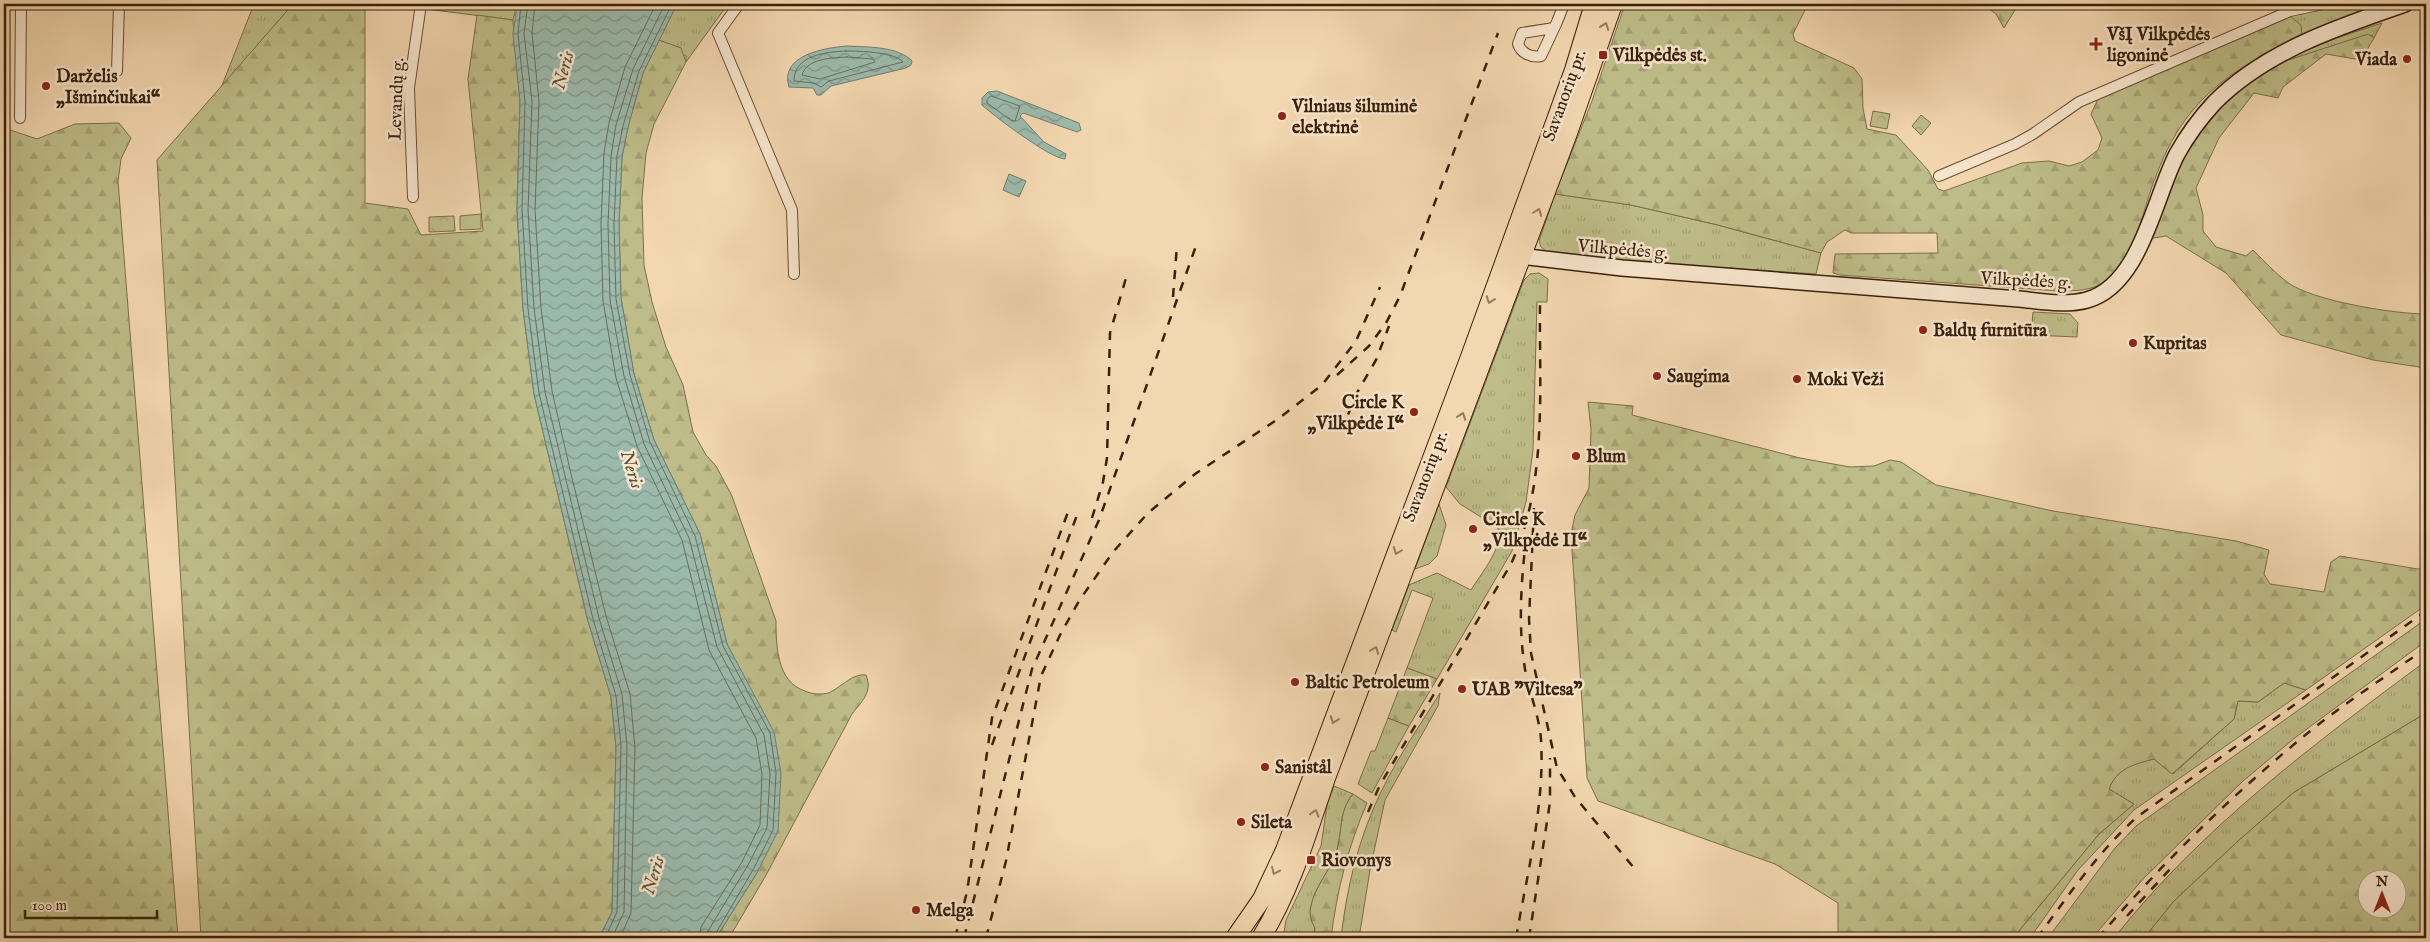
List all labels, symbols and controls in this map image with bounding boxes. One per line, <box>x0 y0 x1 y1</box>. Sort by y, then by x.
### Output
one-way arrow <box>1599 22 1609 31</box>
place label: VšĮ Vilkpėdės ligoninė <box>2106 24 2211 68</box>
marker: VšĮ Vilkpėdės ligoninė <box>2089 37 2103 51</box>
place label: Vilkpėdės st. <box>1612 45 1707 68</box>
street label: Savanorių pr. <box>1538 46 1593 145</box>
water label: Neris <box>547 48 581 92</box>
marker: Vilkpėdės st. <box>1597 49 1609 61</box>
place label: Viada <box>2354 49 2398 72</box>
marker: Viada <box>2401 53 2413 65</box>
street label: Levandų g. <box>385 57 410 141</box>
place label: Darželis „Išminčiukai“ <box>56 66 160 110</box>
marker: Darželis „Išminčiukai“ <box>40 80 52 92</box>
place label: Vilniaus šiluminė elektrinė <box>1291 96 1418 140</box>
marker: Vilniaus šiluminė elektrinė <box>1276 110 1288 122</box>
one-way arrow <box>1532 208 1542 217</box>
street label: Vilkpėdės g. <box>1576 235 1669 266</box>
street label: Vilkpėdės g. <box>1979 268 2072 295</box>
one-way arrow <box>1486 296 1496 304</box>
place label: Baldų furnitūra <box>1933 320 2048 343</box>
marker: Baldų furnitūra <box>1917 324 1929 336</box>
place label: Kupritas <box>2143 333 2207 356</box>
marker: Kupritas <box>2127 337 2139 349</box>
place label: Saugima <box>1667 366 1731 389</box>
place label: Moki Veži <box>1807 369 1884 392</box>
marker: Saugima <box>1651 370 1663 382</box>
marker: Moki Veži <box>1791 373 1803 385</box>
place label: Circle K „Vilkpėdė I“ <box>1307 392 1405 436</box>
marker: Circle K „Vilkpėdė I“ <box>1408 406 1420 418</box>
one-way arrow <box>1456 412 1466 421</box>
street label: Savanorių pr. <box>1398 427 1454 526</box>
place label: Blum <box>1586 446 1626 469</box>
water label: Neris <box>614 447 648 492</box>
marker: Blum <box>1570 450 1582 462</box>
place label: Circle K „Vilkpėdė II“ <box>1483 509 1587 553</box>
marker: Circle K „Vilkpėdė II“ <box>1467 523 1479 535</box>
one-way arrow <box>1393 546 1403 555</box>
one-way arrow <box>1369 646 1379 655</box>
place label: Baltic Petroleum <box>1305 672 1429 695</box>
marker: Baltic Petroleum <box>1289 676 1301 688</box>
place label: UAB "Viltesa" <box>1471 679 1582 702</box>
marker: UAB "Viltesa" <box>1456 683 1468 695</box>
one-way arrow <box>1330 715 1340 723</box>
place label: Sanistål <box>1275 757 1333 780</box>
marker: Sanistål <box>1259 761 1271 773</box>
one-way arrow <box>1309 810 1319 818</box>
place label: Sileta <box>1251 812 1293 835</box>
marker: Sileta <box>1235 816 1247 828</box>
place label: Riovonys <box>1321 850 1392 873</box>
water label: Neris <box>637 853 671 898</box>
marker: Riovonys <box>1305 854 1317 866</box>
one-way arrow <box>1271 866 1281 875</box>
north arrow <box>2358 870 2408 920</box>
text: N <box>2375 873 2388 891</box>
scale bar <box>25 887 158 919</box>
text: 100 m <box>32 896 68 915</box>
place label: Melga <box>926 900 975 923</box>
marker: Melga <box>910 904 922 916</box>

